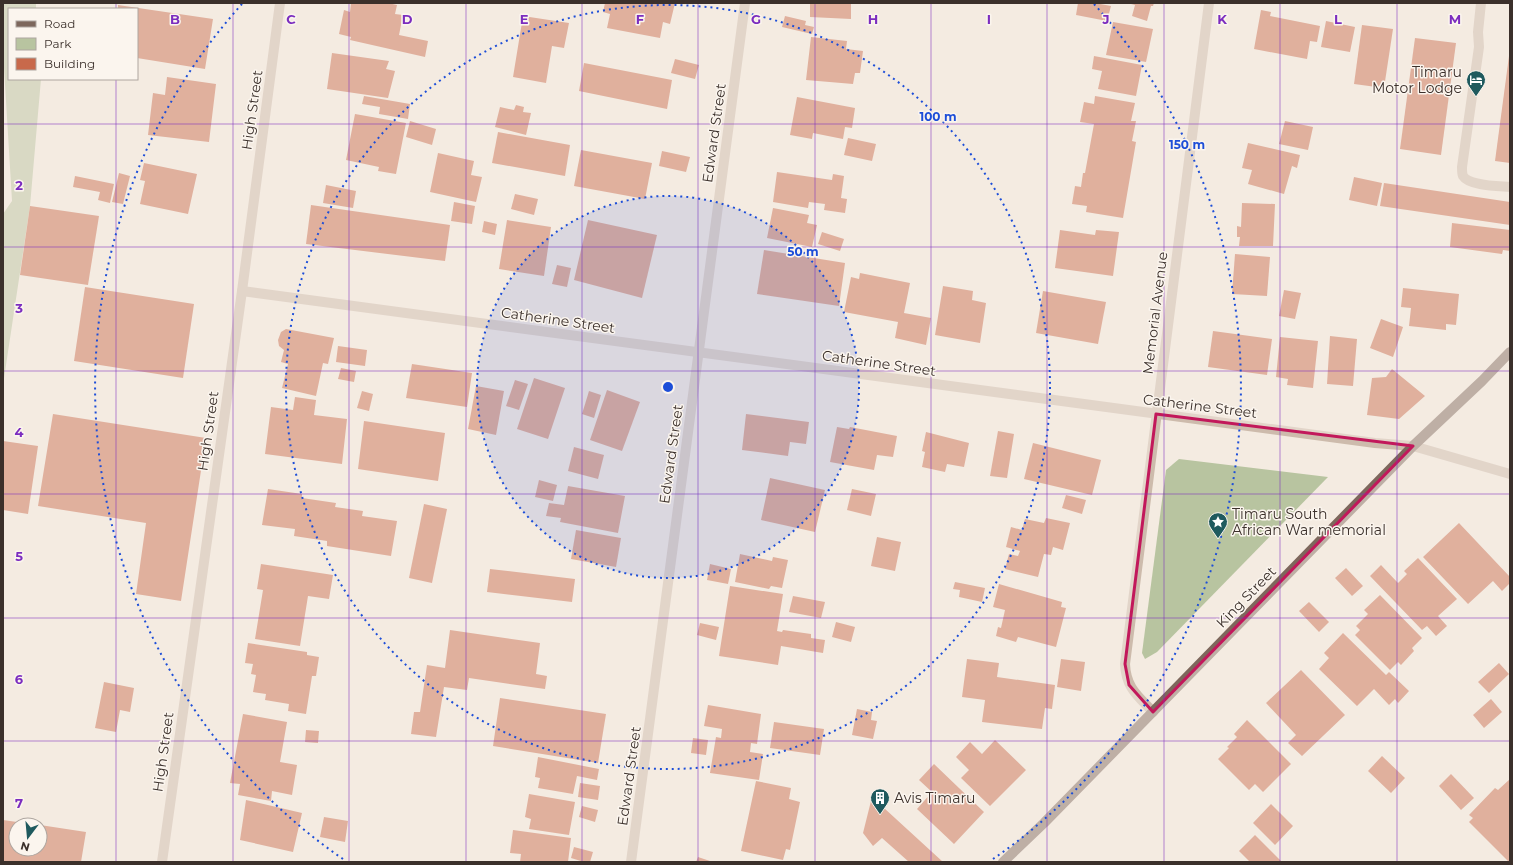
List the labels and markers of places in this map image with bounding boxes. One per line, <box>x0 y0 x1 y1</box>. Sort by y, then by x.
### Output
place label: Timaru Motor Lodge <box>1372 63 1462 97</box>
hotel icon: Timaru Motor Lodge <box>1465 69 1487 97</box>
centre of rings <box>661 380 675 394</box>
place label: Timaru South African War memorial <box>1232 505 1386 539</box>
place icon: Timaru South African War memorial <box>1207 511 1229 539</box>
building icon: Avis Timaru <box>869 787 891 815</box>
place label: Avis Timaru <box>894 789 975 807</box>

